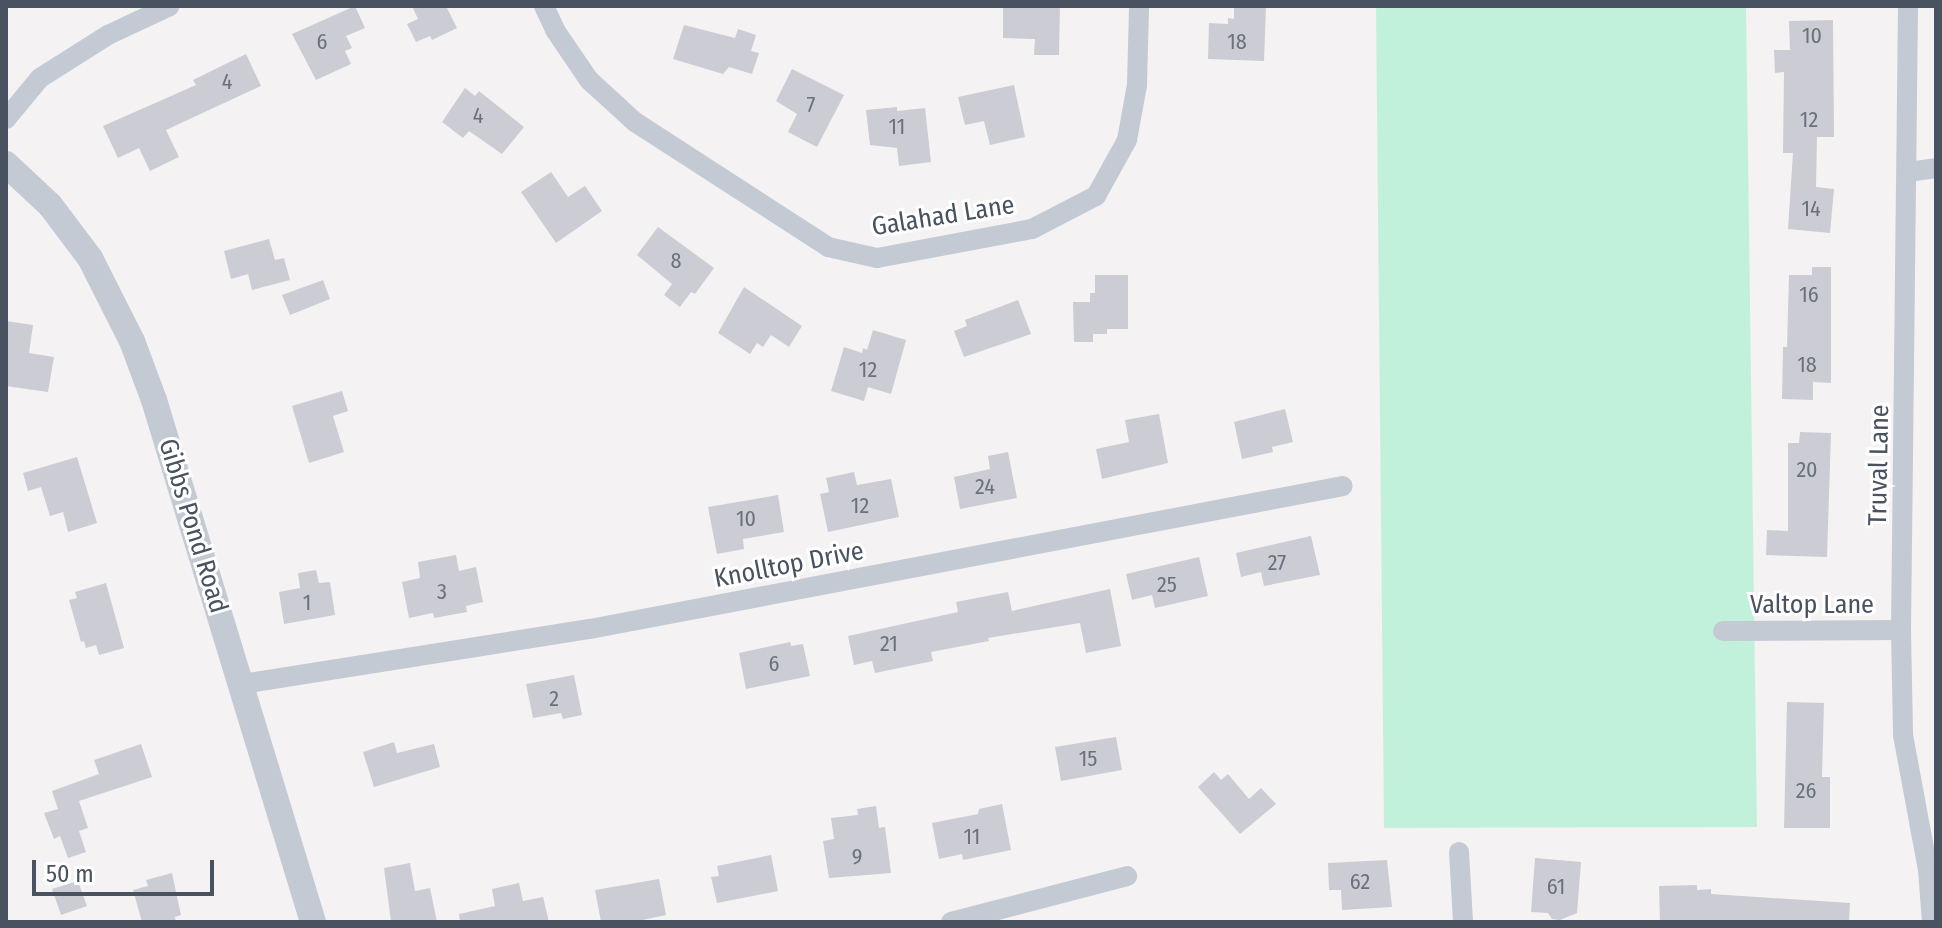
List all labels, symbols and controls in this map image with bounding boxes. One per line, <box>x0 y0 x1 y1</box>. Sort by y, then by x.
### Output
house number: 10 <box>1802 23 1822 49</box>
house number: 6 <box>317 29 327 55</box>
house number: 18 <box>1227 29 1247 55</box>
house number: 4 <box>222 69 232 95</box>
house number: 7 <box>807 92 815 118</box>
house number: 4 <box>473 103 483 129</box>
house number: 12 <box>1800 107 1818 133</box>
house number: 11 <box>889 114 905 140</box>
street label: Galahad Lane <box>869 189 1017 243</box>
house number: 14 <box>1801 196 1821 222</box>
house number: 8 <box>671 248 681 274</box>
house number: 16 <box>1799 282 1819 308</box>
house number: 18 <box>1797 352 1817 378</box>
house number: 12 <box>859 357 877 383</box>
street label: Truval Lane <box>1862 404 1896 526</box>
street label: Gibbs Pond Road <box>152 435 234 617</box>
house number: 20 <box>1796 457 1818 483</box>
house number: 24 <box>975 474 995 500</box>
house number: 12 <box>851 493 869 519</box>
house number: 10 <box>736 506 756 532</box>
street label: Knolltop Drive <box>712 535 866 595</box>
house number: 27 <box>1268 550 1286 576</box>
house number: 25 <box>1157 572 1177 598</box>
house number: 3 <box>437 579 447 605</box>
street label: Valtop Lane <box>1750 589 1874 621</box>
house number: 1 <box>303 590 311 616</box>
house number: 21 <box>880 631 898 657</box>
house number: 6 <box>769 651 779 677</box>
house number: 2 <box>549 686 559 712</box>
house number: 15 <box>1079 746 1097 772</box>
house number: 26 <box>1796 778 1816 804</box>
house number: 11 <box>964 824 980 850</box>
scale bar <box>36 844 218 894</box>
house number: 9 <box>852 844 862 870</box>
text: 50 m <box>46 860 94 888</box>
house number: 62 <box>1350 869 1370 895</box>
house number: 61 <box>1547 874 1565 900</box>

